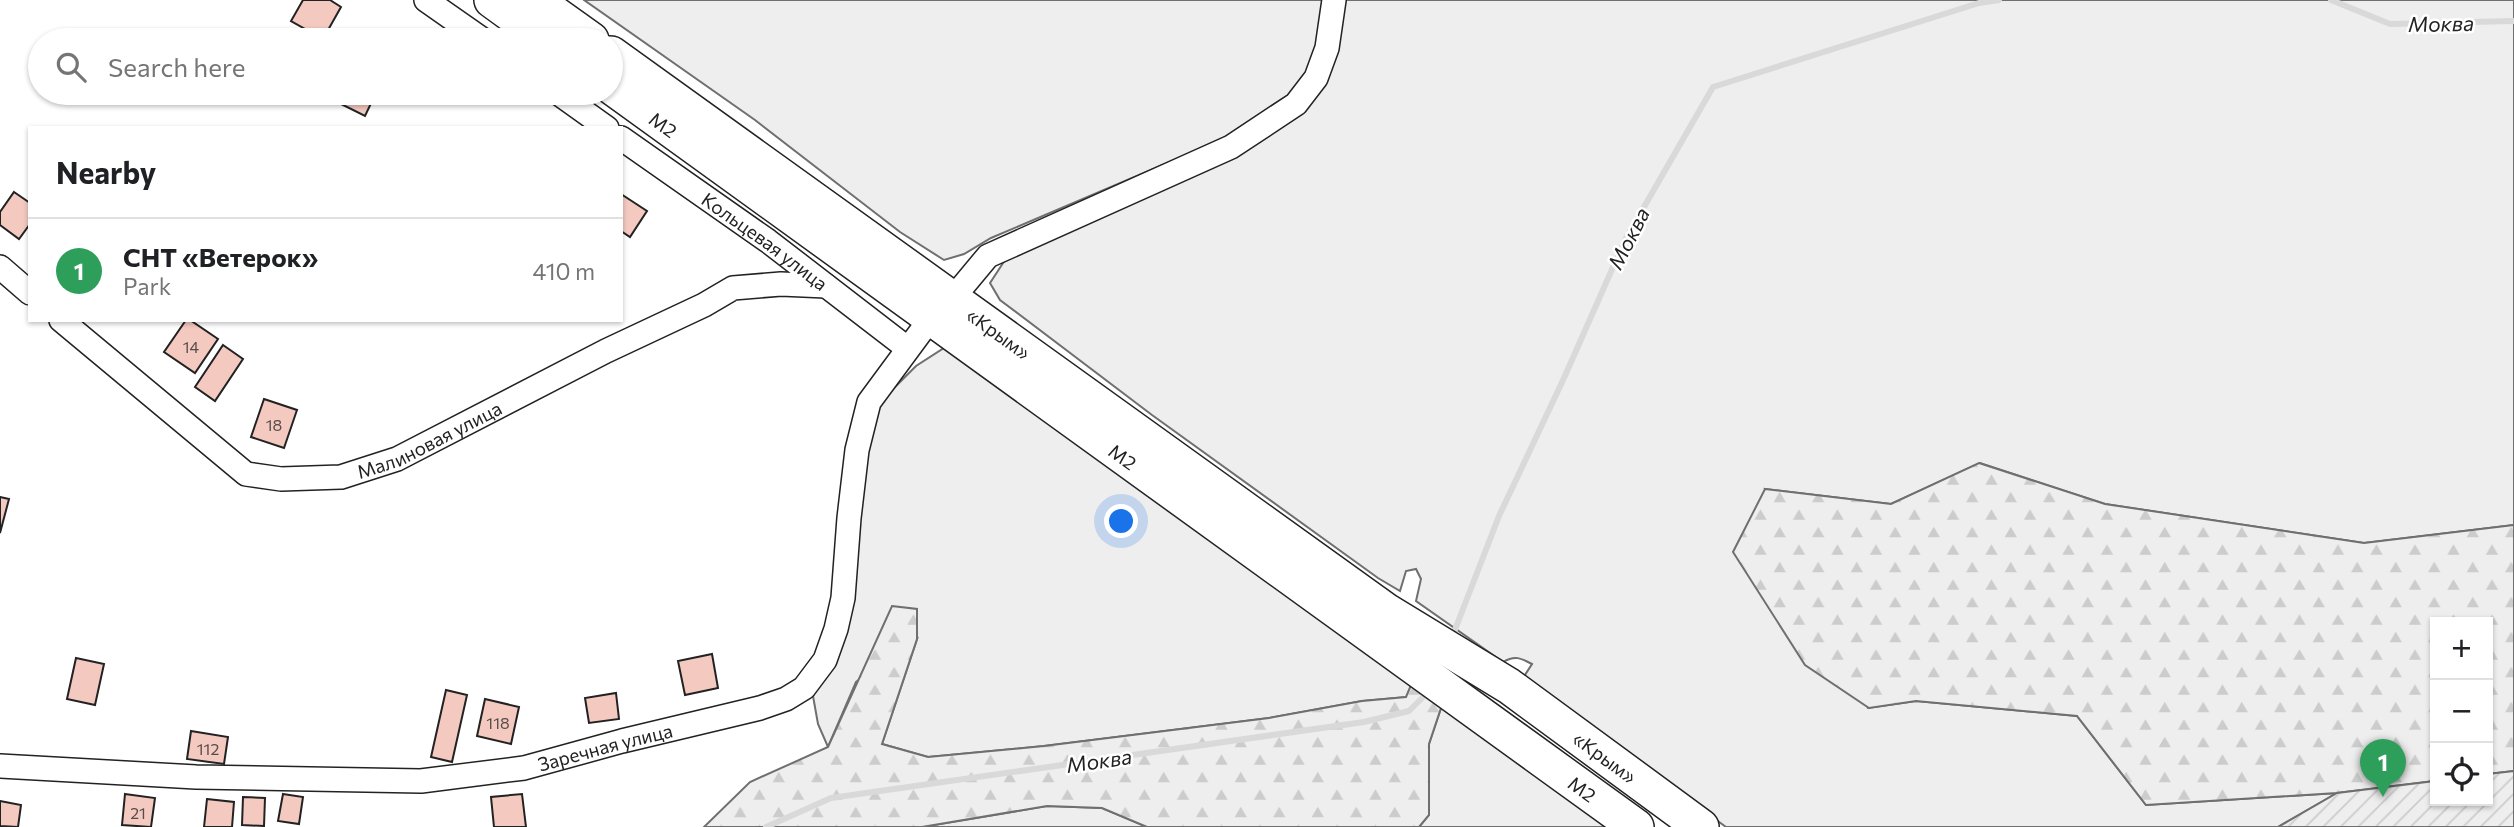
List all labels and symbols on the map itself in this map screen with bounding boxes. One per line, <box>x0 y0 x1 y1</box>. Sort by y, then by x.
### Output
water label: Моква <box>2408 10 2474 36</box>
street label: М2 <box>645 106 682 142</box>
street label: Кольцевая улица <box>698 187 833 295</box>
water label: Моква <box>1602 203 1654 273</box>
street label: «Крым» <box>963 302 1036 364</box>
house number: 14 <box>183 337 200 356</box>
street label: Малиновая улица <box>354 396 505 483</box>
house number: 18 <box>266 415 282 434</box>
street label: М2 <box>1105 439 1142 474</box>
your location <box>1104 504 1138 538</box>
house number: 118 <box>486 713 510 732</box>
street label: Заречная улица <box>535 718 675 775</box>
street label: «Крым» <box>1569 726 1642 788</box>
house number: 112 <box>197 739 219 758</box>
pin: 1 <box>2360 739 2406 797</box>
water label: Моква <box>1065 743 1133 777</box>
street label: М2 <box>1564 771 1601 806</box>
house number: 21 <box>130 803 146 822</box>

